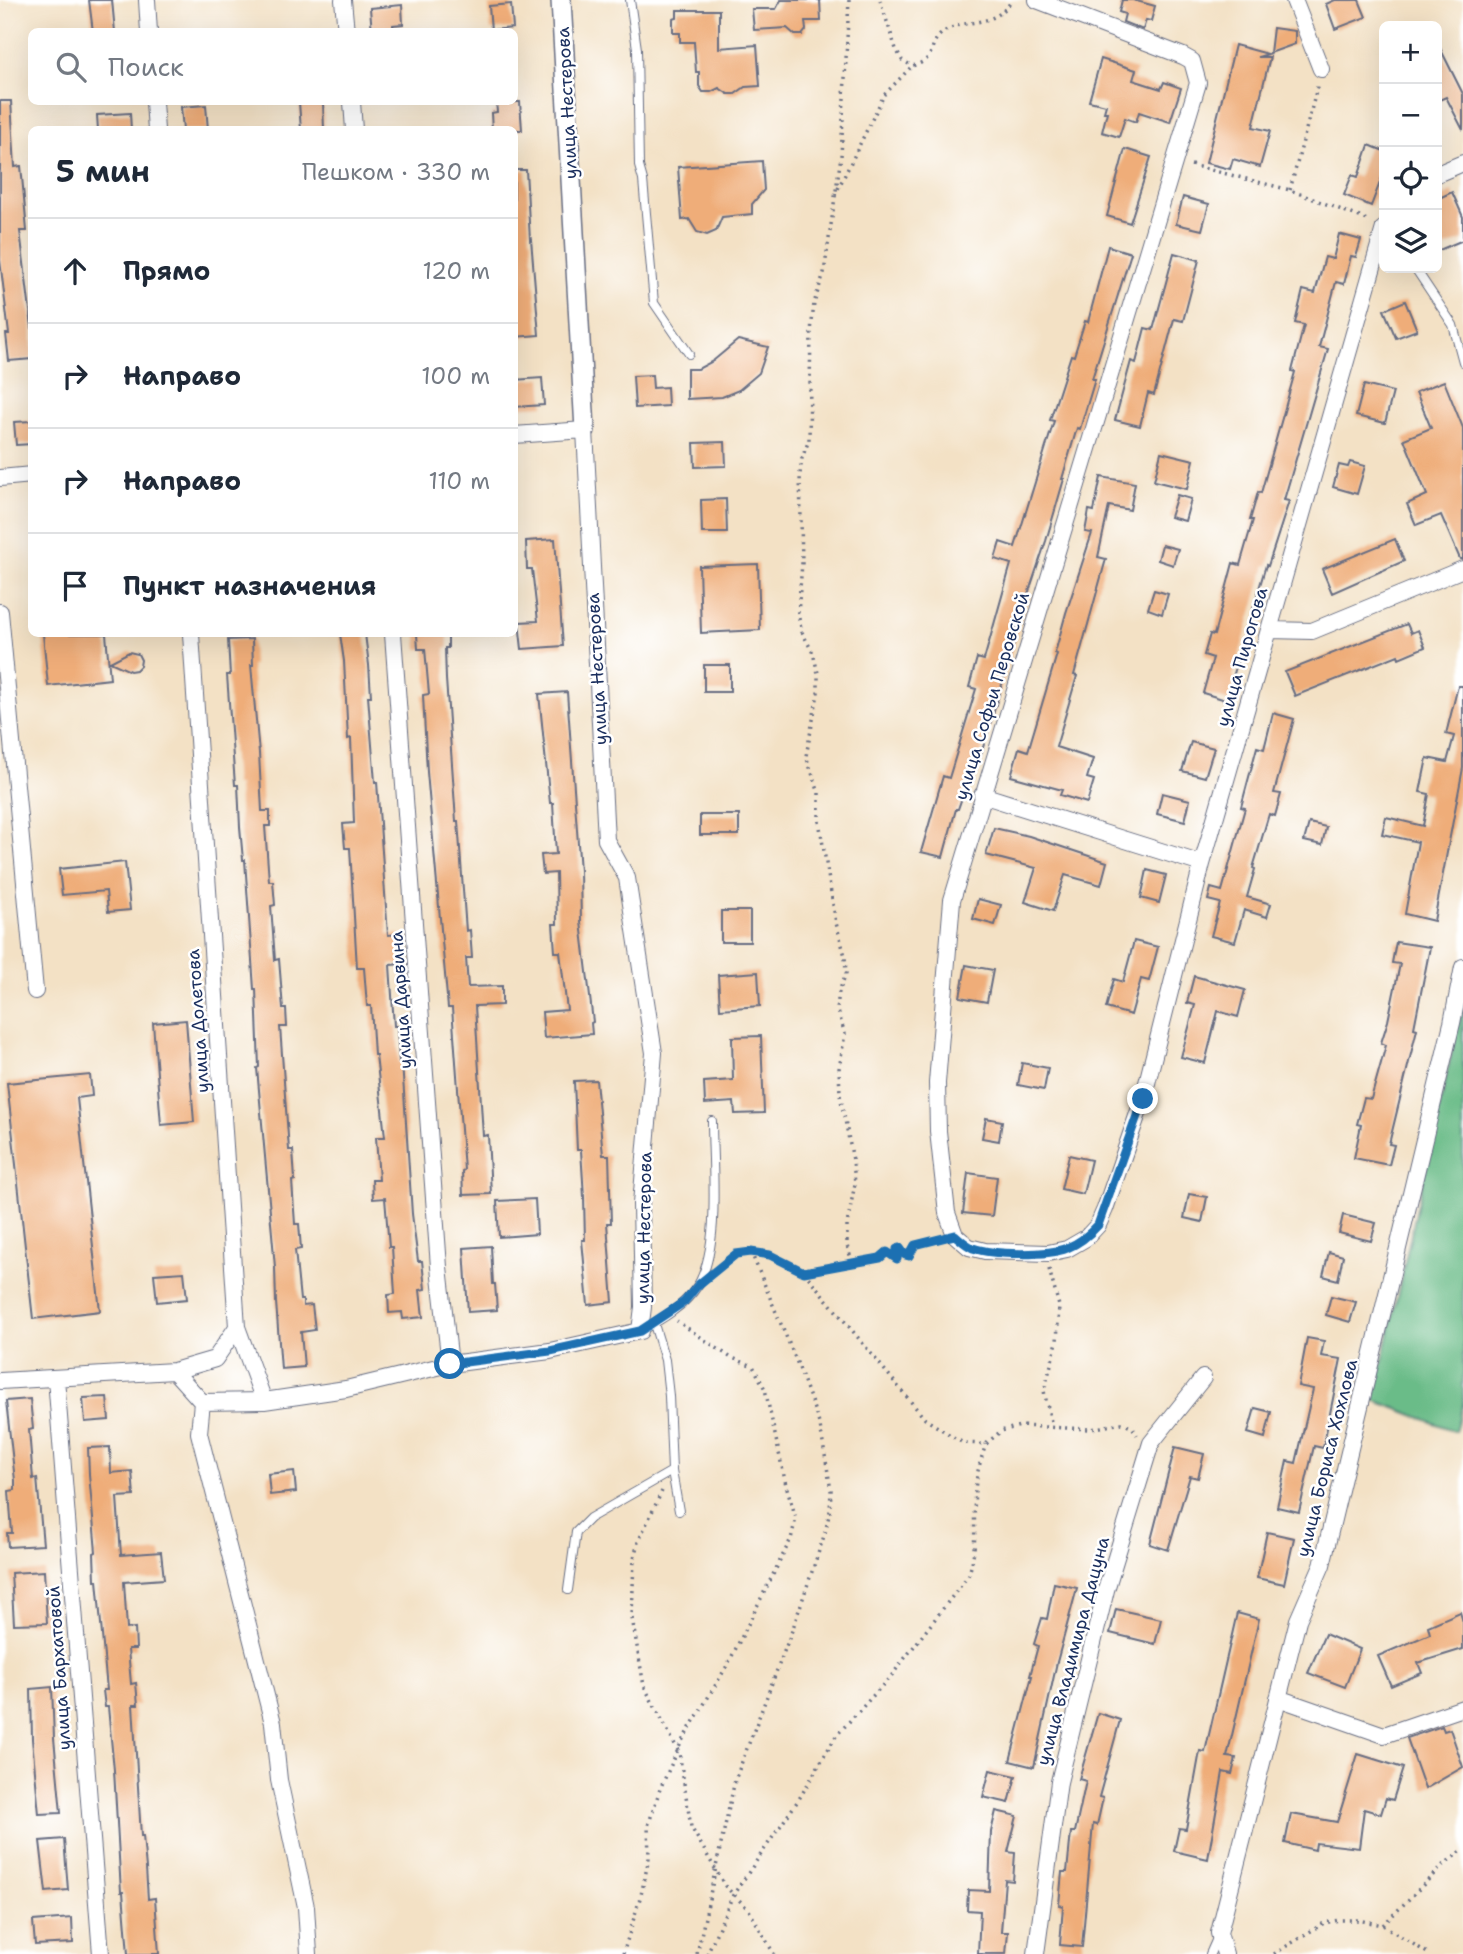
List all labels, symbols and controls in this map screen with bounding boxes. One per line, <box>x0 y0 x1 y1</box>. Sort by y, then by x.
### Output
map controls <box>1379 21 1442 273</box>
button: + <box>1379 21 1442 84</box>
street label: улица Нестерова <box>551 26 583 180</box>
search box <box>28 28 518 105</box>
icon: search <box>52 48 90 86</box>
text: Поиск <box>108 49 184 84</box>
button: − <box>1379 84 1442 147</box>
button: locate <box>1379 147 1442 210</box>
text: 5 мин <box>56 151 150 192</box>
text: Пешком · 330 m <box>302 157 490 187</box>
button: layers <box>1379 210 1442 273</box>
icon: ahead <box>56 252 94 290</box>
text: Прямо <box>123 253 211 288</box>
text: 120 m <box>422 256 490 286</box>
icon: right <box>56 357 94 395</box>
text: Направо <box>123 358 241 393</box>
text: 100 m <box>421 361 490 391</box>
icon: right <box>56 462 94 500</box>
text: Направо <box>123 463 241 498</box>
text: 110 m <box>428 466 490 496</box>
icon: arrive <box>56 567 94 605</box>
text: Пункт назначения <box>123 568 376 603</box>
street label: улица Пирогова <box>1211 585 1273 729</box>
street label: улица Софьи Перовской <box>949 589 1035 803</box>
street label: улица Нестерова <box>581 592 613 746</box>
street label: улица Дарвина <box>384 930 418 1070</box>
street label: улица Долетова <box>181 948 215 1094</box>
route end <box>1127 1083 1158 1114</box>
street label: улица Нестерова <box>631 1152 657 1304</box>
route start <box>434 1348 465 1379</box>
street label: улица Бориса Хохлова <box>1291 1356 1363 1560</box>
street label: улица Владимира Дацуна <box>1031 1534 1115 1768</box>
street label: улица Бархатовой <box>41 1585 77 1751</box>

